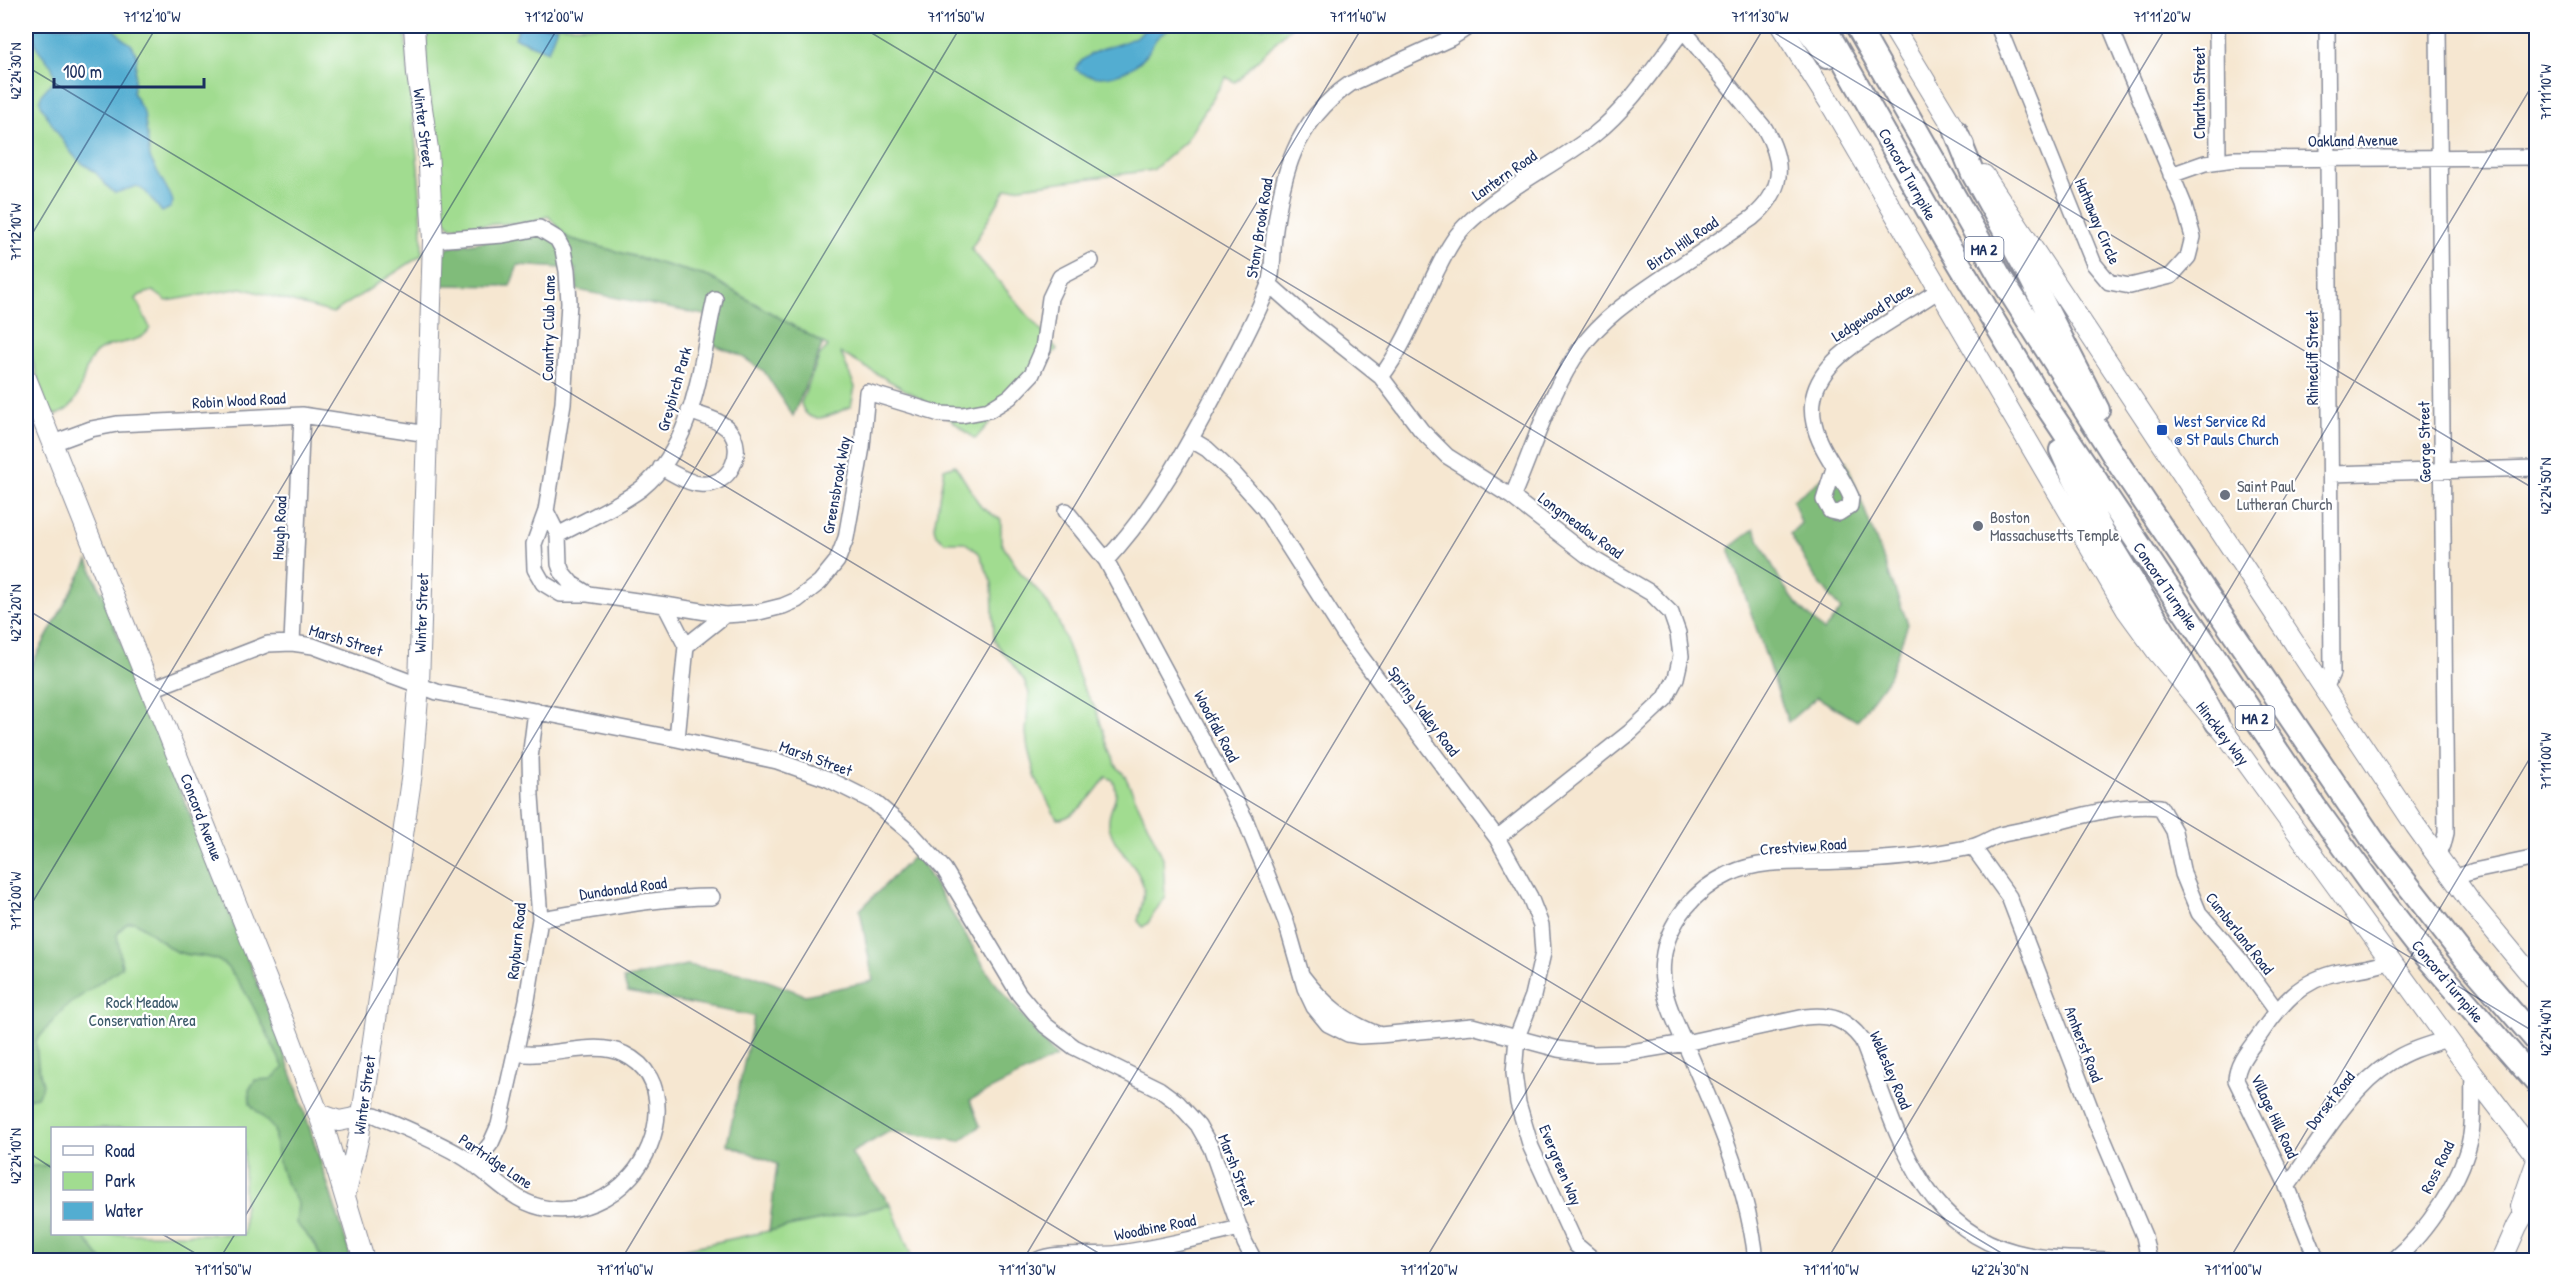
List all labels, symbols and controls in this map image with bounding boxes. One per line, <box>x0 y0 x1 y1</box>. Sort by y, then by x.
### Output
text: 71°12'10"W <box>123 6 181 27</box>
text: 71°12'00"W <box>525 6 584 27</box>
text: 71°11'50"W <box>928 6 985 27</box>
text: 71°11'40"W <box>1330 6 1387 27</box>
text: 71°11'30"W <box>1732 6 1789 27</box>
text: 71°11'20"W <box>2133 6 2191 27</box>
text: 42°24'30"N <box>5 42 26 100</box>
street label: Charlton Street <box>2188 46 2210 139</box>
scale bar <box>54 51 204 89</box>
text: 100 m <box>63 59 102 84</box>
text: 71°11'10"W <box>2535 63 2556 120</box>
street label: Winter Street <box>408 87 440 169</box>
street label: Concord Turnpike <box>1874 124 1943 224</box>
street label: Oakland Avenue <box>2308 128 2399 152</box>
street label: Lantern Road <box>1467 145 1541 205</box>
street label: Hathaway Circle <box>2070 174 2126 268</box>
street label: Stony Brook Road <box>1240 177 1278 279</box>
text: 71°12'10"W <box>5 203 26 261</box>
street label: Birch Hill Road <box>1642 211 1722 275</box>
road number: MA 2 <box>1964 237 2004 261</box>
street label: Country Club Lane <box>536 274 560 381</box>
street label: Ledgewood Place <box>1827 277 1918 347</box>
street label: Rhinecliff Street <box>2301 310 2323 405</box>
street label: Greybirch Park <box>651 344 697 434</box>
street label: Robin Wood Road <box>192 387 286 413</box>
street label: George Street <box>2412 401 2436 483</box>
place label: West Service Rd @ St Pauls Church <box>2174 410 2279 450</box>
marker: West Service Rd @ St Pauls Church <box>2155 423 2169 437</box>
street label: Greensbrook Way <box>817 434 855 536</box>
text: 42°24'50"N <box>2535 458 2556 514</box>
place label: Saint Paul Lutheran Church <box>2237 475 2333 515</box>
street label: Longmeadow Road <box>1534 487 1628 563</box>
marker: Saint Paul Lutheran Church <box>2218 488 2232 502</box>
street label: Hough Road <box>266 495 292 561</box>
place label: Boston Massachusetts Temple <box>1990 506 2120 546</box>
marker: Boston Massachusetts Temple <box>1971 519 1985 533</box>
street label: Concord Turnpike <box>2128 538 2204 635</box>
street label: Winter Street <box>409 572 433 653</box>
text: 42°24'20"N <box>5 584 26 642</box>
street label: Marsh Street <box>307 618 386 662</box>
street label: Spring Valley Road <box>1383 662 1465 760</box>
street label: Woodfall Road <box>1189 686 1245 766</box>
street label: Hinckley Way <box>2191 697 2255 770</box>
road number: MA 2 <box>2236 706 2274 730</box>
text: 71°11'00"W <box>2535 732 2556 789</box>
street label: Marsh Street <box>777 735 856 781</box>
street label: Concord Avenue <box>175 770 229 864</box>
street label: Crestview Road <box>1759 832 1847 860</box>
text: 71°12'00"W <box>5 871 26 930</box>
street label: Dundonald Road <box>578 871 668 905</box>
street label: Cumberland Road <box>2201 887 2279 979</box>
street label: Rayburn Road <box>501 902 531 980</box>
street label: Concord Turnpike <box>2407 935 2490 1028</box>
park label: Rock Meadow Conservation Area <box>89 991 195 1031</box>
text: 42°24'40"N <box>2535 1000 2556 1056</box>
street label: Amherst Road <box>2059 1003 2109 1085</box>
street label: Wellesley Road <box>1865 1028 1917 1112</box>
street label: Winter Street <box>348 1054 381 1136</box>
street label: Dorset Road <box>2300 1066 2360 1134</box>
street label: Village Hill Road <box>2246 1070 2304 1162</box>
street label: Evergreen Way <box>1534 1121 1588 1209</box>
legend <box>51 1127 246 1235</box>
text: 42°24'10"N <box>5 1128 26 1184</box>
street label: Partridge Lane <box>455 1128 538 1194</box>
street label: Marsh Street <box>1213 1131 1261 1210</box>
street label: Ross Road <box>2415 1137 2459 1197</box>
text: Road <box>105 1138 135 1163</box>
text: Park <box>105 1168 136 1193</box>
text: Water <box>105 1198 143 1223</box>
street label: Woodbine Road <box>1112 1208 1198 1246</box>
text: 71°11'50"W <box>195 1259 252 1280</box>
text: 71°11'40"W <box>597 1259 654 1280</box>
text: 71°11'30"W <box>999 1259 1056 1280</box>
text: 71°11'20"W <box>1400 1259 1458 1280</box>
text: 71°11'10"W <box>1803 1259 1860 1280</box>
text: 42°24'30"N <box>1971 1259 2029 1280</box>
text: 71°11'00"W <box>2205 1259 2262 1280</box>

